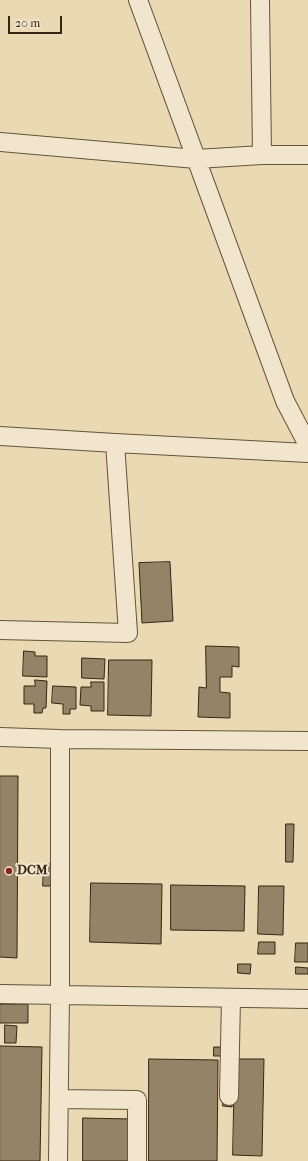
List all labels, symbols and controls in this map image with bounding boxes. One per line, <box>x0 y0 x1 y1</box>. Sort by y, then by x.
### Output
scale bar <box>10 8 64 34</box>
text: 20 m <box>15 16 40 30</box>
place label: DCM <box>17 863 48 879</box>
marker: DCM <box>4 866 14 876</box>

